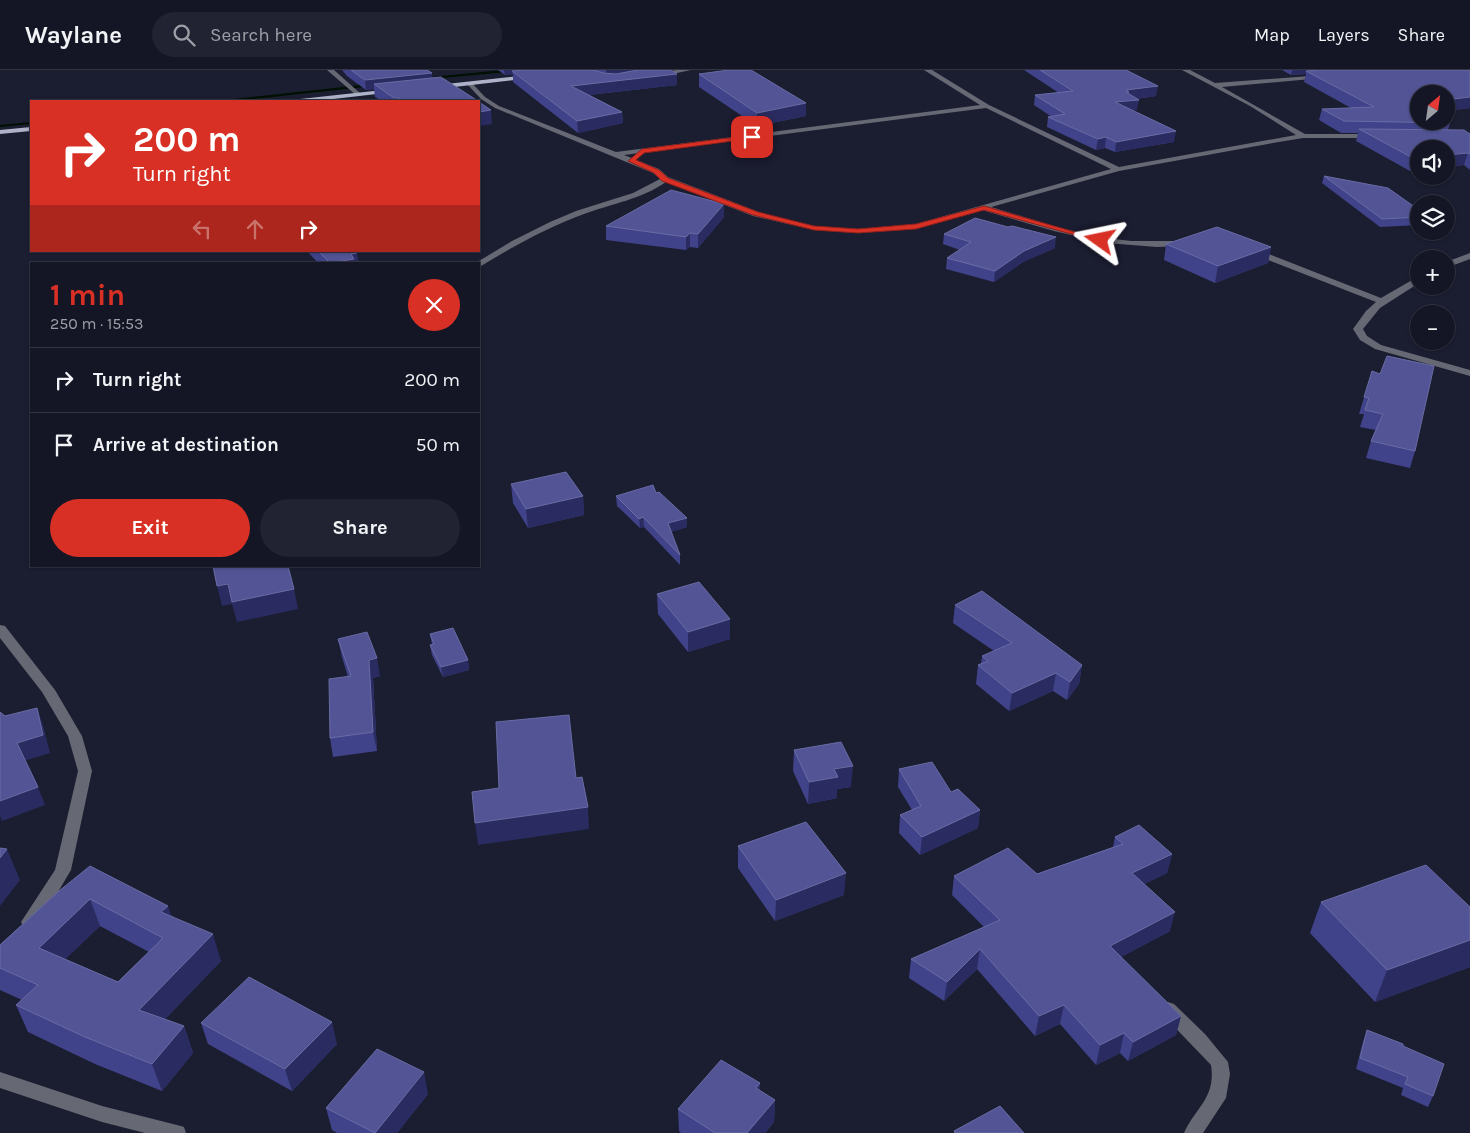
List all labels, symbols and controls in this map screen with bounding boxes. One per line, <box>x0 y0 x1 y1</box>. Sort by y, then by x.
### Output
search box <box>152 12 502 57</box>
text: Waylane <box>25 21 122 49</box>
icon: search <box>170 21 198 49</box>
text: Search here <box>210 24 312 46</box>
text: Map <box>1254 24 1290 46</box>
text: Layers <box>1318 24 1370 46</box>
text: Share <box>1398 24 1445 46</box>
north arrow <box>1410 85 1455 130</box>
map controls <box>1410 85 1455 350</box>
pin <box>731 116 773 158</box>
text: 200 m <box>133 119 241 160</box>
icon: right <box>50 120 115 185</box>
icon: arrive <box>738 123 766 151</box>
button: sound <box>1410 140 1455 185</box>
text: Turn right <box>133 161 231 187</box>
button: layers <box>1410 195 1455 240</box>
position arrow <box>1073 213 1125 265</box>
icon: left <box>188 215 216 243</box>
icon: ahead <box>241 215 269 243</box>
icon: right <box>294 215 322 243</box>
button: + <box>1410 250 1455 295</box>
text: 1 min <box>50 277 125 313</box>
button: close <box>408 279 460 331</box>
button: − <box>1410 305 1455 350</box>
text: 250 m · 15:53 <box>50 314 144 333</box>
icon: right <box>50 366 78 394</box>
text: Turn right <box>93 369 182 391</box>
text: 200 m <box>404 369 460 391</box>
icon: arrive <box>50 431 78 459</box>
text: Arrive at destination <box>93 434 279 456</box>
text: 50 m <box>416 434 460 456</box>
button: Exit <box>50 499 250 557</box>
button: Share <box>260 499 460 557</box>

